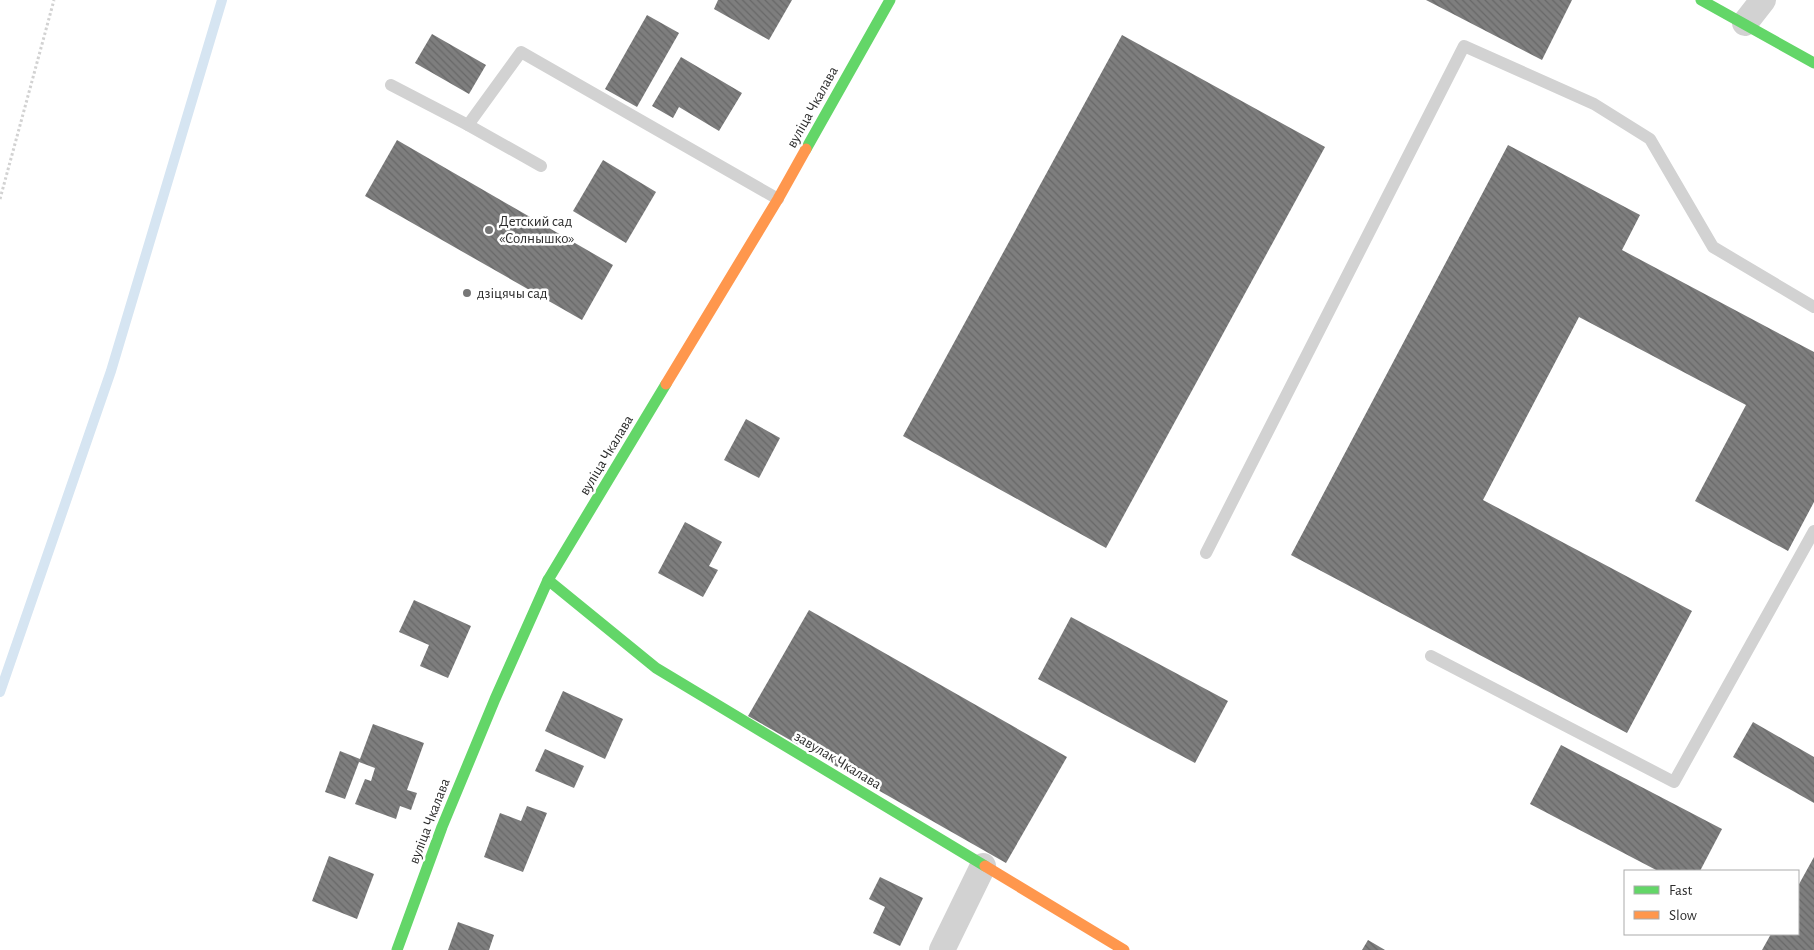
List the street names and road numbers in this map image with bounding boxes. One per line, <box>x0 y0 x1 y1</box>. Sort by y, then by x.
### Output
street label: вуліца Чкалава <box>784 64 841 150</box>
street label: вуліца Чкалава <box>577 412 636 498</box>
street label: завулак Чкалава <box>792 729 884 792</box>
street label: вуліца Чкалава <box>406 776 453 866</box>

